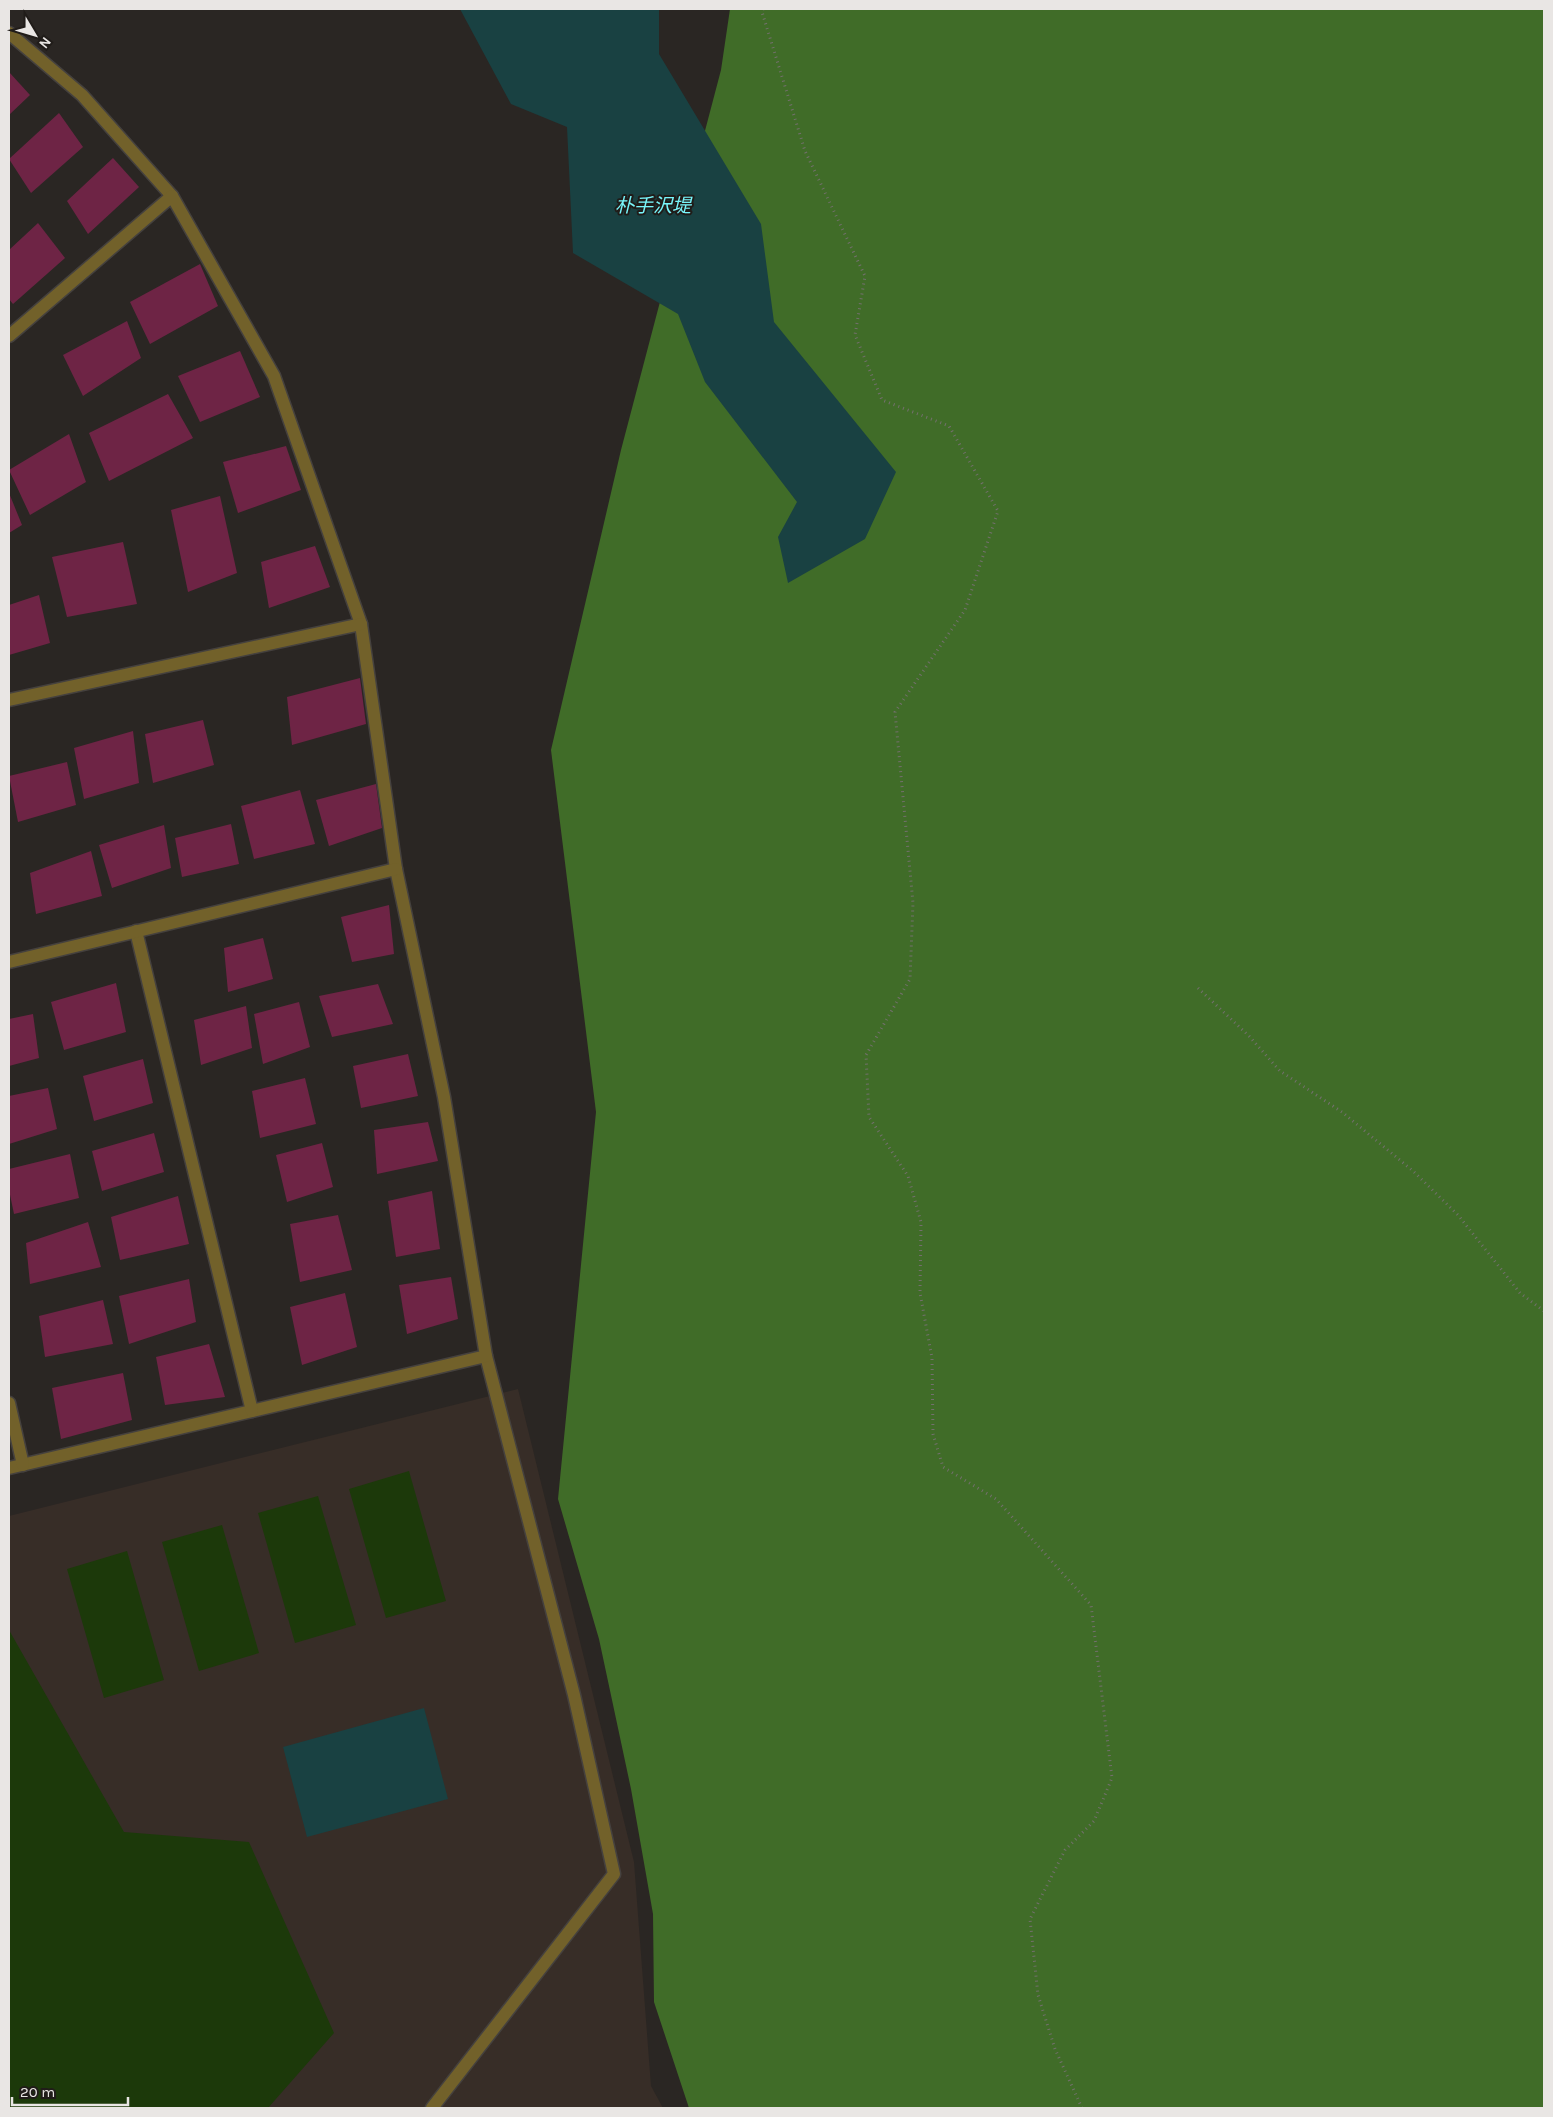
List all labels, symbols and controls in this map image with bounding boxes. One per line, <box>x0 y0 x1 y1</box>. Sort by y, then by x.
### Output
north arrow <box>10 10 60 60</box>
text: N <box>35 34 55 52</box>
water label: 朴手沢堤 <box>615 195 693 217</box>
scale bar <box>12 2074 129 2106</box>
text: 20 m <box>20 2083 55 2101</box>

